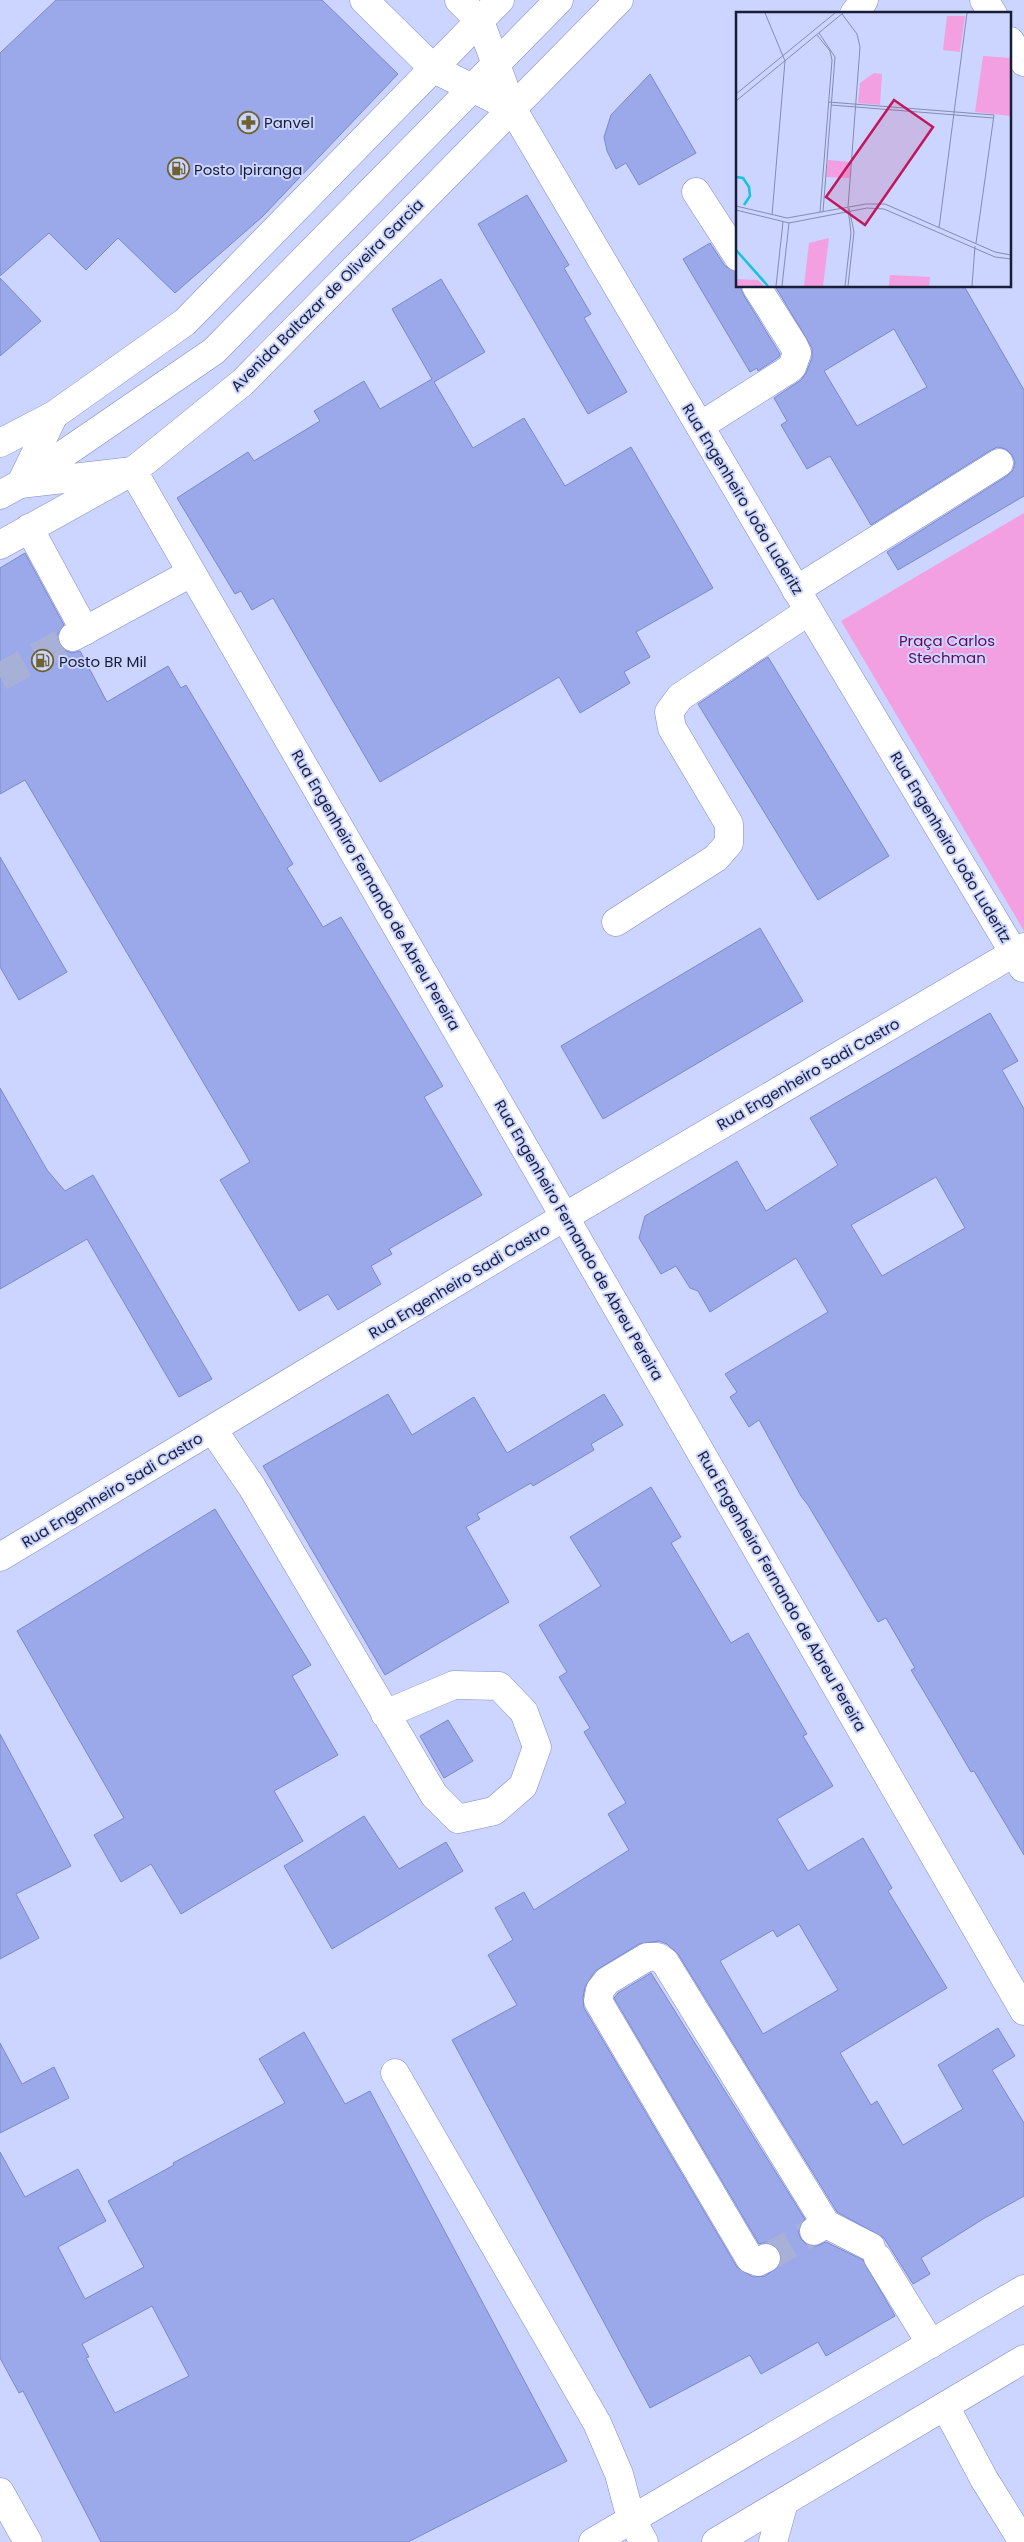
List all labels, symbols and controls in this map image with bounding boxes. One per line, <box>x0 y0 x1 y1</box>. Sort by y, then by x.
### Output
inset map <box>736 12 1012 288</box>
pharmacy icon: Panvel <box>236 110 260 134</box>
place label: Panvel <box>264 112 314 133</box>
fuel station icon: Posto Ipiranga <box>166 157 190 181</box>
place label: Posto Ipiranga <box>194 159 302 180</box>
street label: Avenida Baltazar de Oliveira Garcia <box>226 194 428 396</box>
street label: Rua Engenheiro João Luderitz <box>678 400 809 599</box>
park label: Praça Carlos Stechman <box>899 630 995 668</box>
fuel station icon: Posto BR Mil <box>31 649 55 673</box>
place label: Posto BR Mil <box>59 651 147 672</box>
street label: Rua Engenheiro Fernando de Abreu Pereira <box>287 746 465 1034</box>
street label: Rua Engenheiro João Luderitz <box>886 748 1017 947</box>
street label: Rua Engenheiro Sadi Castro <box>713 1013 903 1135</box>
street label: Rua Engenheiro Fernando de Abreu Pereira <box>490 1096 668 1384</box>
street label: Rua Engenheiro Sadi Castro <box>364 1218 554 1344</box>
street label: Rua Engenheiro Sadi Castro <box>17 1427 207 1553</box>
street label: Rua Engenheiro Fernando de Abreu Pereira <box>693 1447 871 1735</box>

